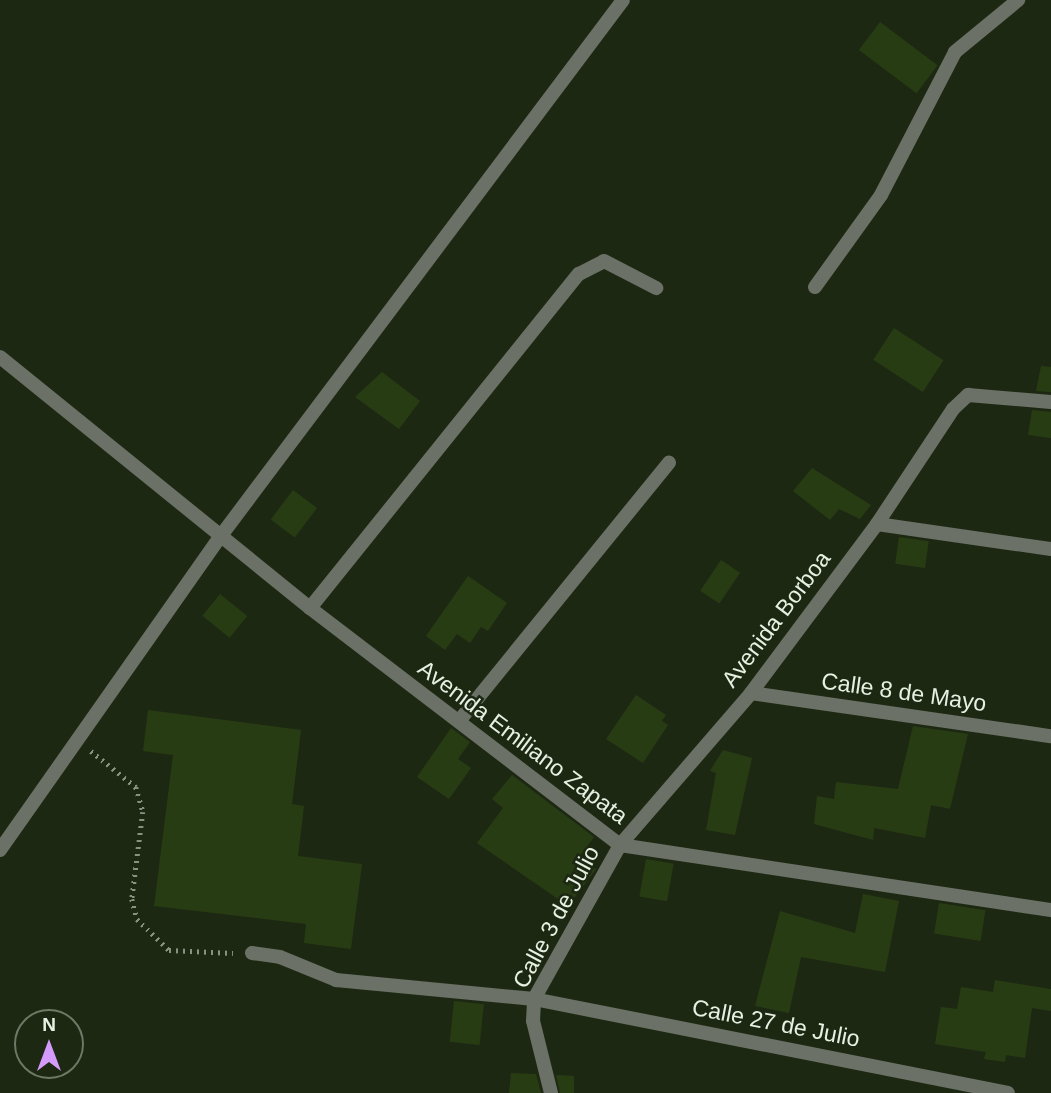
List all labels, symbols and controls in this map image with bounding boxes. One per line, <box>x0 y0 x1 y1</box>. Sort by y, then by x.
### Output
street label: Avenida Borboa <box>716 546 836 692</box>
street label: Avenida Emiliano Zapata <box>413 654 633 830</box>
street label: Calle 8 de Mayo <box>820 667 988 717</box>
street label: Calle 3 de Julio <box>507 841 605 993</box>
street label: Calle 27 de Julio <box>690 993 862 1053</box>
north arrow <box>14 1009 84 1079</box>
text: N <box>42 1014 56 1035</box>

